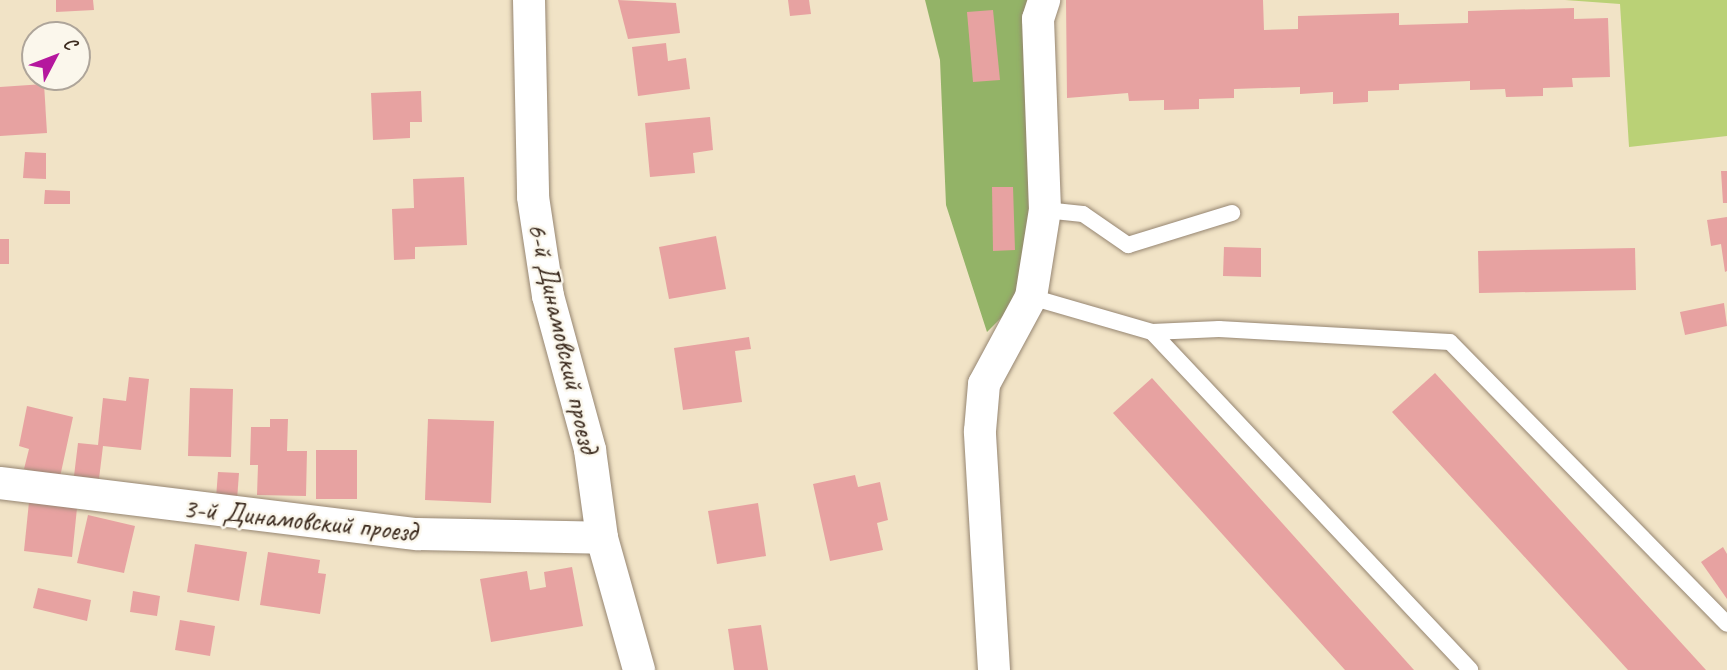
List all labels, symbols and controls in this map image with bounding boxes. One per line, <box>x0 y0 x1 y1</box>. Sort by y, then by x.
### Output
north arrow <box>21 21 91 91</box>
text: С <box>58 32 82 55</box>
street label: 6-й Динамовский проезд <box>520 220 606 456</box>
street label: 3-й Динамовский проезд <box>181 491 419 549</box>

